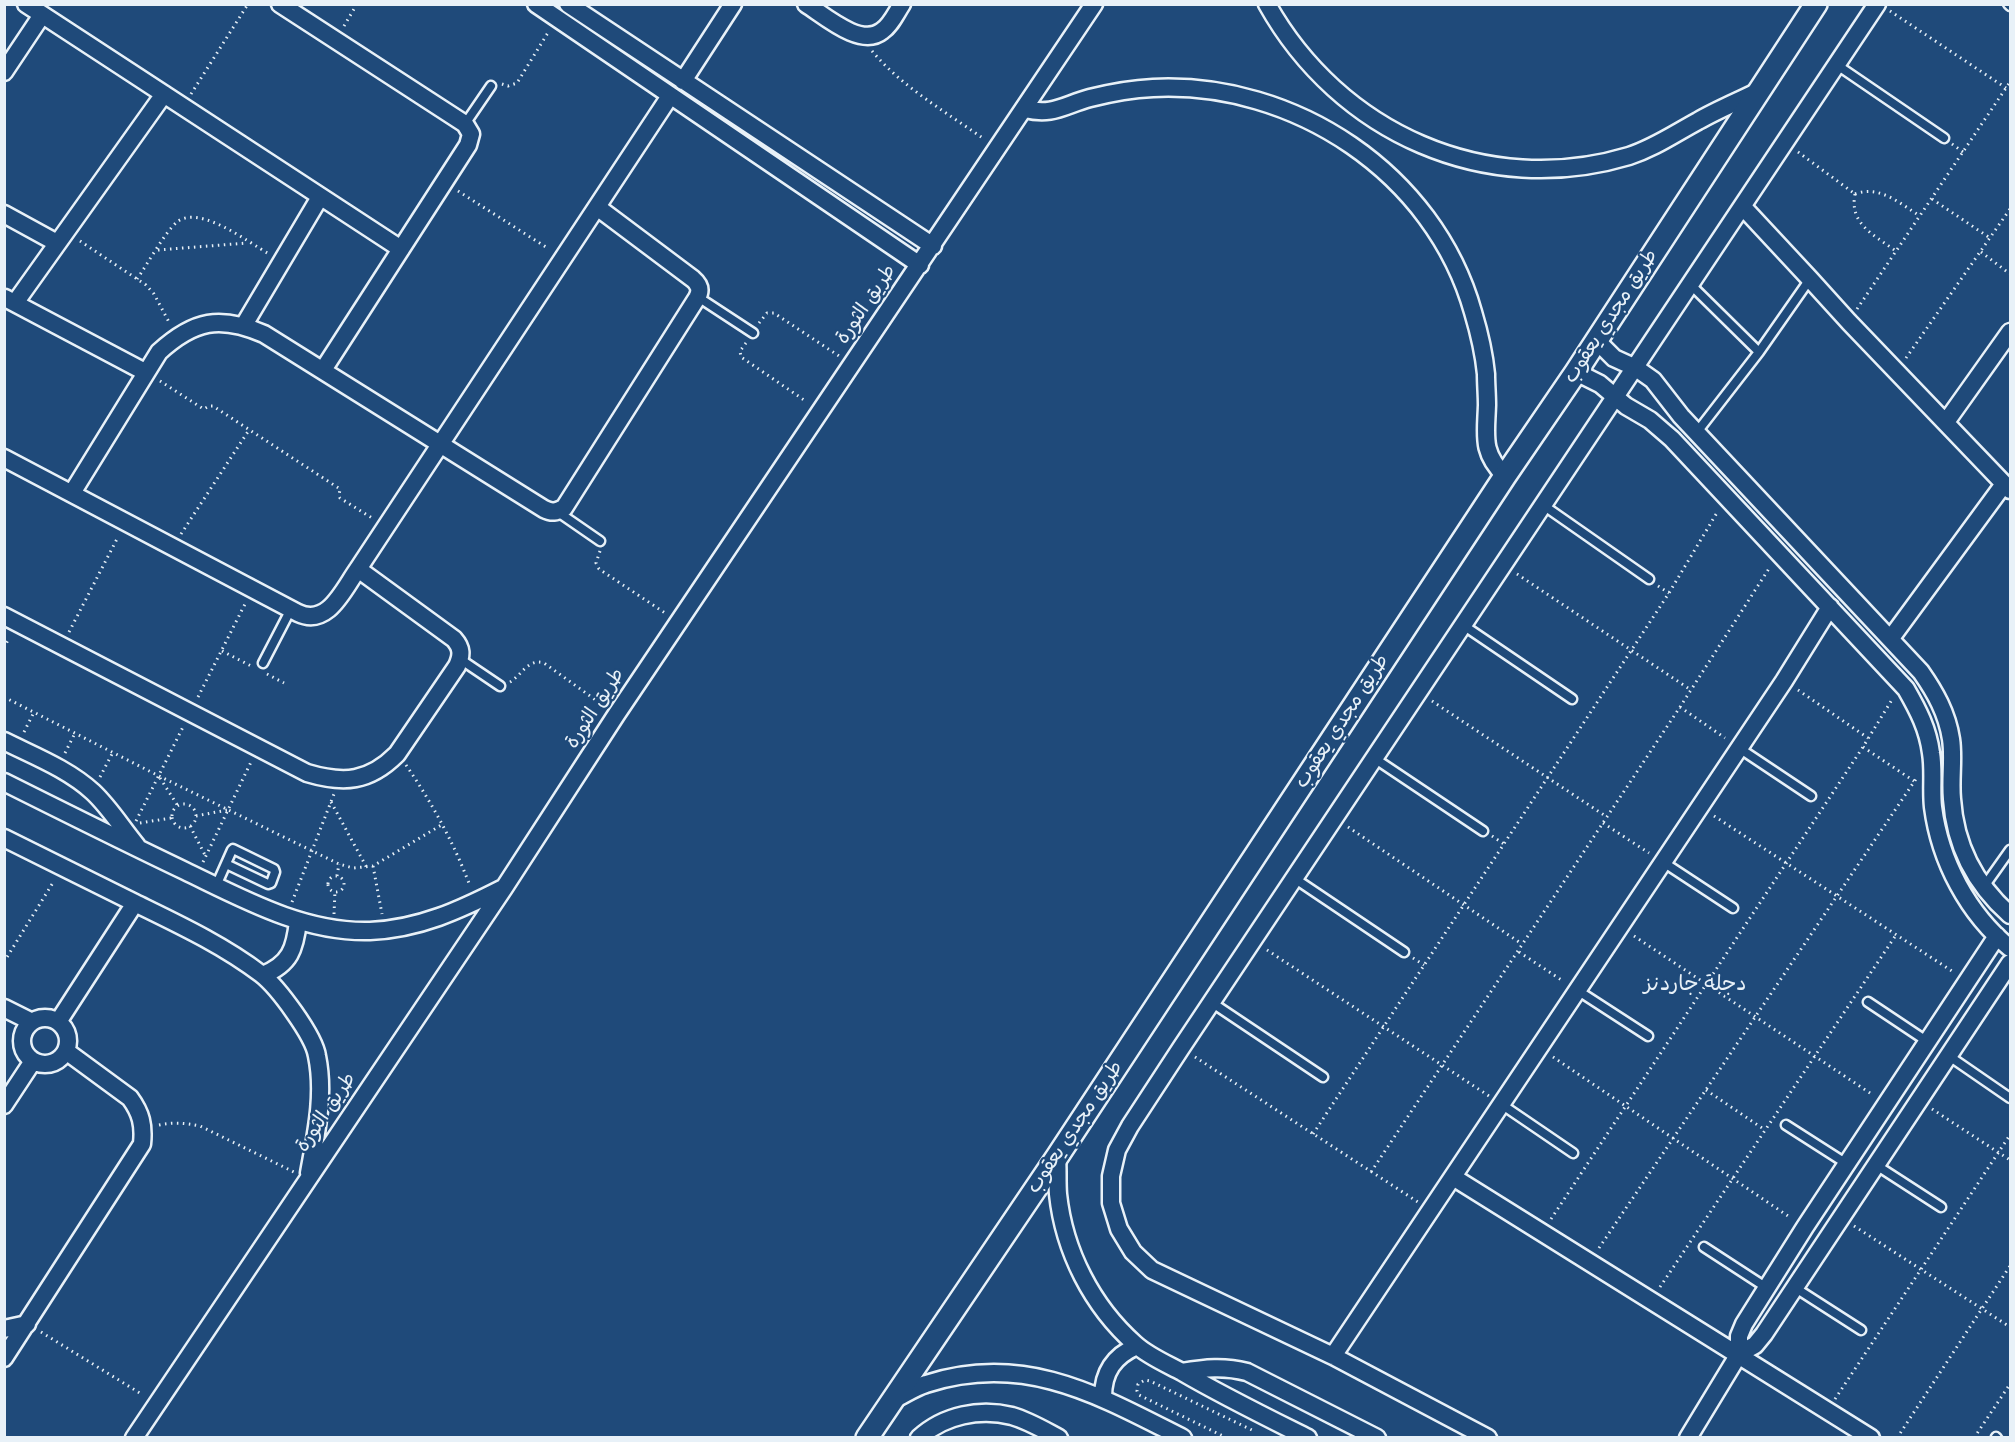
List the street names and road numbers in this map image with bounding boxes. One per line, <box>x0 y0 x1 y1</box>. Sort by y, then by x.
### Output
street label: طريق مجدي يعقوب <box>1560 245 1664 389</box>
street label: طريق الثورة <box>832 261 902 349</box>
street label: طريق مجدي يعقوب <box>1291 650 1395 794</box>
street label: طريق الثورة <box>561 664 631 754</box>
street label: طريق مجدي يعقوب <box>1023 1057 1129 1199</box>
street label: طريق الثورة <box>292 1069 362 1157</box>

